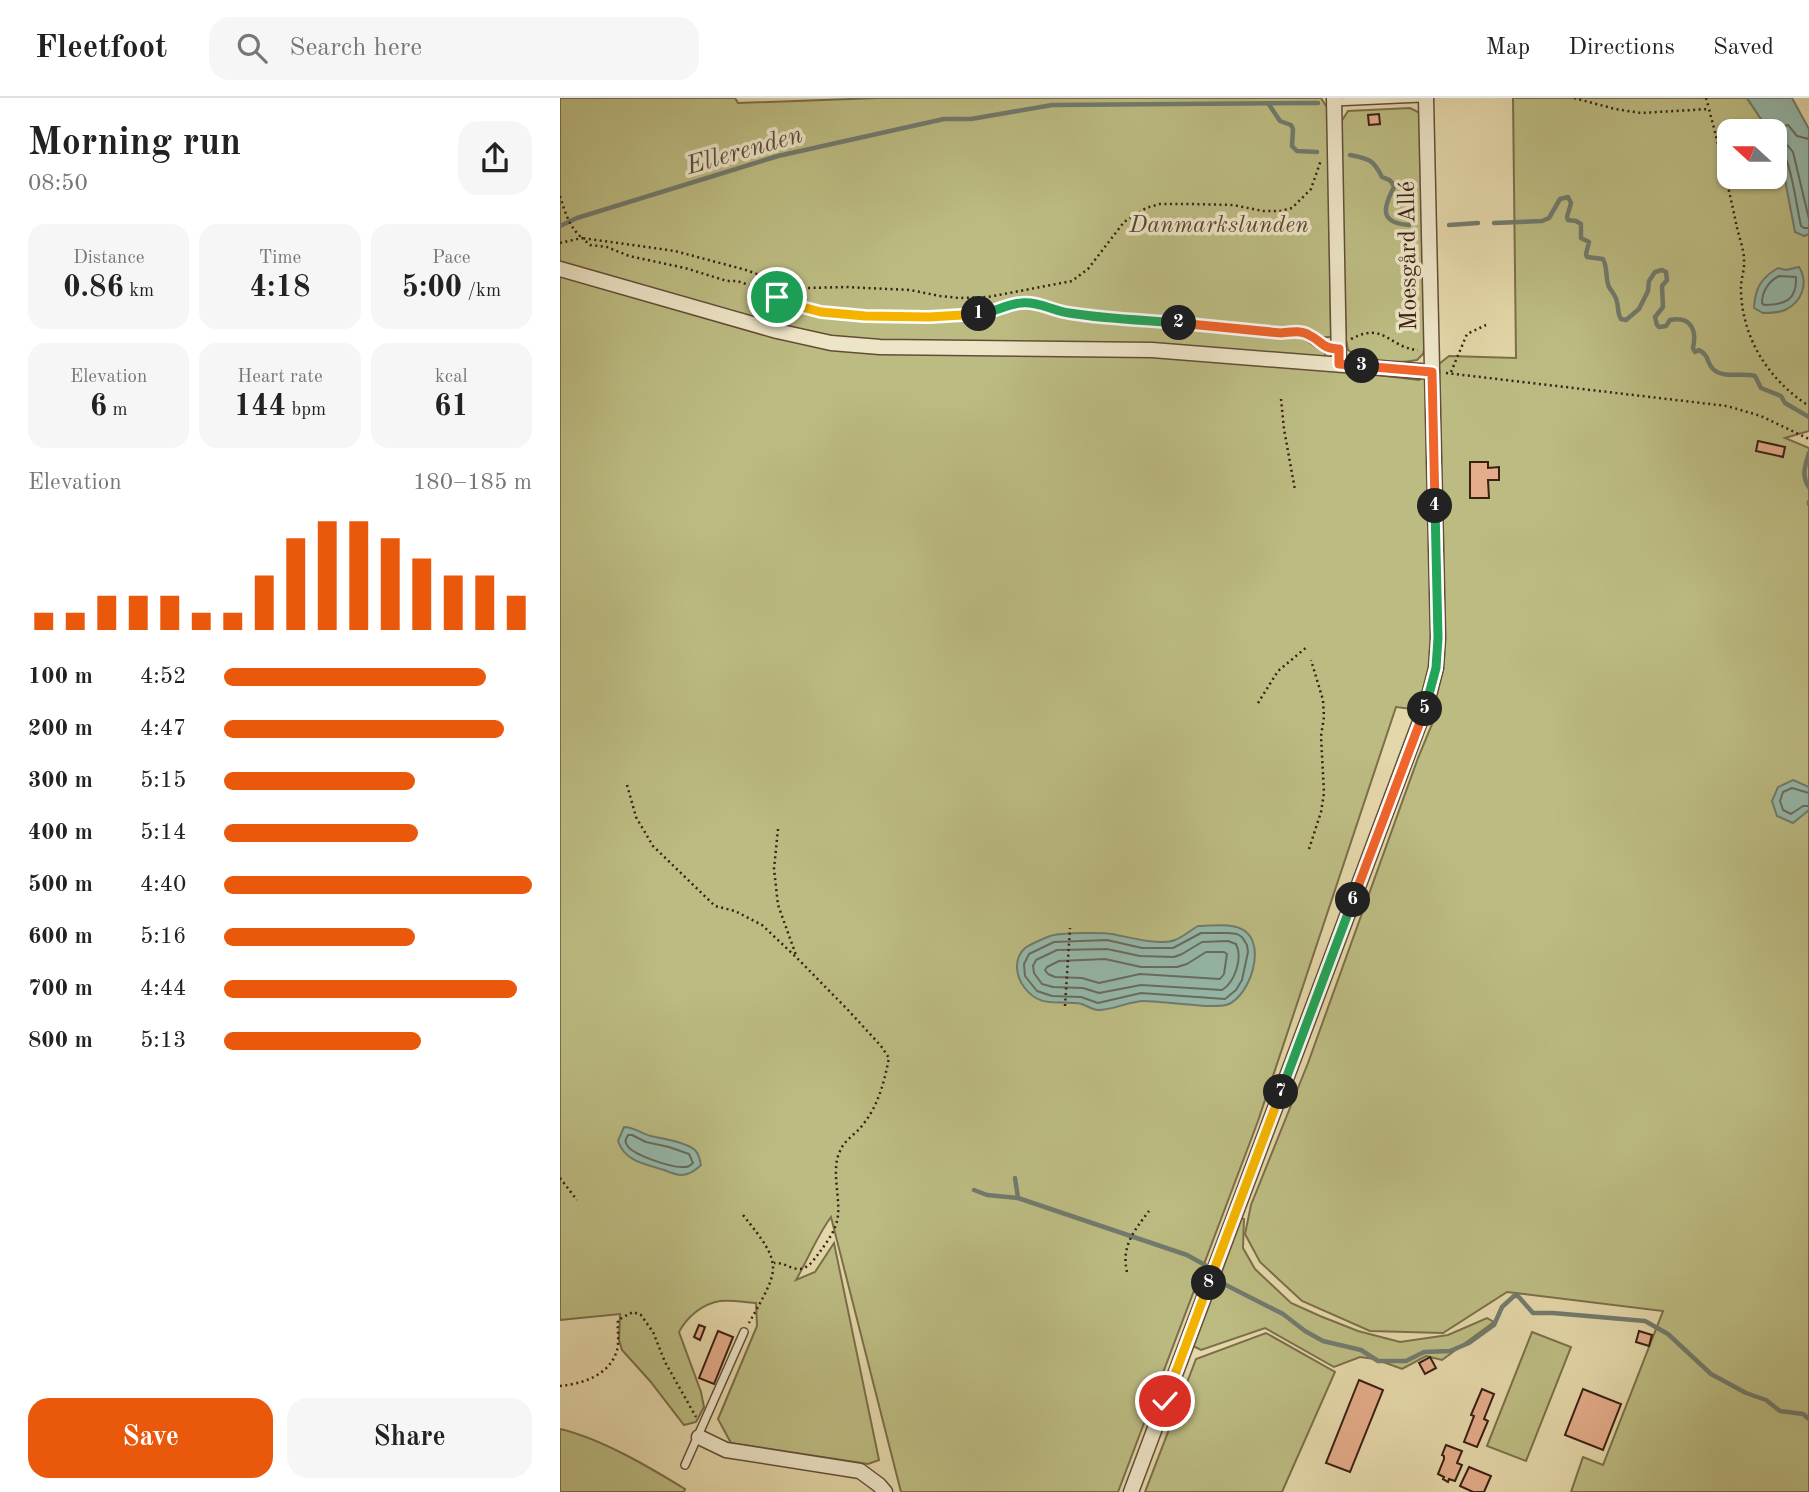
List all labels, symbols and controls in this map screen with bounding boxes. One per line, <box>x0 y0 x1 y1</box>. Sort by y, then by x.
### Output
search box <box>209 17 699 80</box>
icon: search <box>233 29 271 67</box>
text: Fleetfoot <box>35 32 167 65</box>
text: Search here <box>289 35 422 61</box>
text: Map <box>1486 36 1530 60</box>
text: Directions <box>1568 36 1675 60</box>
text: Saved <box>1713 36 1774 60</box>
north arrow <box>1717 119 1787 189</box>
map controls <box>1717 119 1787 189</box>
button: share <box>458 121 532 195</box>
water label: Ellerenden <box>682 122 806 180</box>
text: Morning run <box>28 125 241 163</box>
text: 08:50 <box>28 172 88 195</box>
street label: Moesgård Allé <box>1396 181 1422 331</box>
park label: Danmarkslunden <box>1128 214 1309 238</box>
text: Distance <box>73 249 144 268</box>
text: Time <box>259 249 301 268</box>
text: Pace <box>432 249 471 268</box>
pin <box>747 267 807 327</box>
text: 0.86 <box>63 273 124 303</box>
text: 4:18 <box>250 273 310 303</box>
text: 5:00 <box>402 273 462 303</box>
icon: arrive <box>758 278 796 316</box>
text: km <box>124 282 154 301</box>
text: /km <box>462 282 501 301</box>
pin: 1 <box>962 296 996 332</box>
text: 1 <box>973 304 984 323</box>
pin: 2 <box>1162 306 1196 341</box>
text: 2 <box>1173 313 1184 332</box>
pin: 3 <box>1344 348 1380 384</box>
text: 3 <box>1356 356 1367 375</box>
text: Elevation <box>70 368 147 387</box>
text: Heart rate <box>237 368 323 387</box>
text: kcal <box>435 368 468 387</box>
text: 6 <box>90 392 107 422</box>
text: 144 <box>234 392 286 422</box>
text: 61 <box>434 392 469 422</box>
text: m <box>107 401 128 420</box>
text: bpm <box>286 401 326 420</box>
text: Elevation <box>28 471 122 494</box>
text: 180–185 m <box>413 471 532 494</box>
pin: 4 <box>1418 488 1452 524</box>
text: 4 <box>1429 496 1440 515</box>
text: 100 m <box>28 665 93 688</box>
text: 4:52 <box>140 665 186 688</box>
pin: 5 <box>1408 692 1442 726</box>
text: 5 <box>1419 699 1430 718</box>
text: 200 m <box>28 717 93 740</box>
text: 4:47 <box>140 717 186 740</box>
text: 300 m <box>28 769 93 792</box>
text: 5:15 <box>140 769 186 792</box>
text: 400 m <box>28 821 93 844</box>
text: 5:14 <box>140 821 186 844</box>
text: 500 m <box>28 873 93 896</box>
text: 4:40 <box>140 873 186 896</box>
pin: 6 <box>1336 882 1370 918</box>
text: 6 <box>1347 890 1358 909</box>
text: 600 m <box>28 925 93 948</box>
text: 5:16 <box>140 925 186 948</box>
text: 700 m <box>28 977 93 1000</box>
text: 4:44 <box>140 977 186 1000</box>
text: 800 m <box>28 1029 93 1052</box>
text: 5:13 <box>140 1029 186 1052</box>
pin: 7 <box>1264 1074 1298 1110</box>
text: 7 <box>1275 1082 1286 1101</box>
pin: 8 <box>1192 1266 1226 1300</box>
text: 8 <box>1203 1273 1214 1292</box>
pin <box>1135 1371 1195 1431</box>
icon: check <box>1146 1382 1184 1420</box>
button: Save <box>28 1398 273 1478</box>
button: Share <box>287 1398 532 1478</box>

